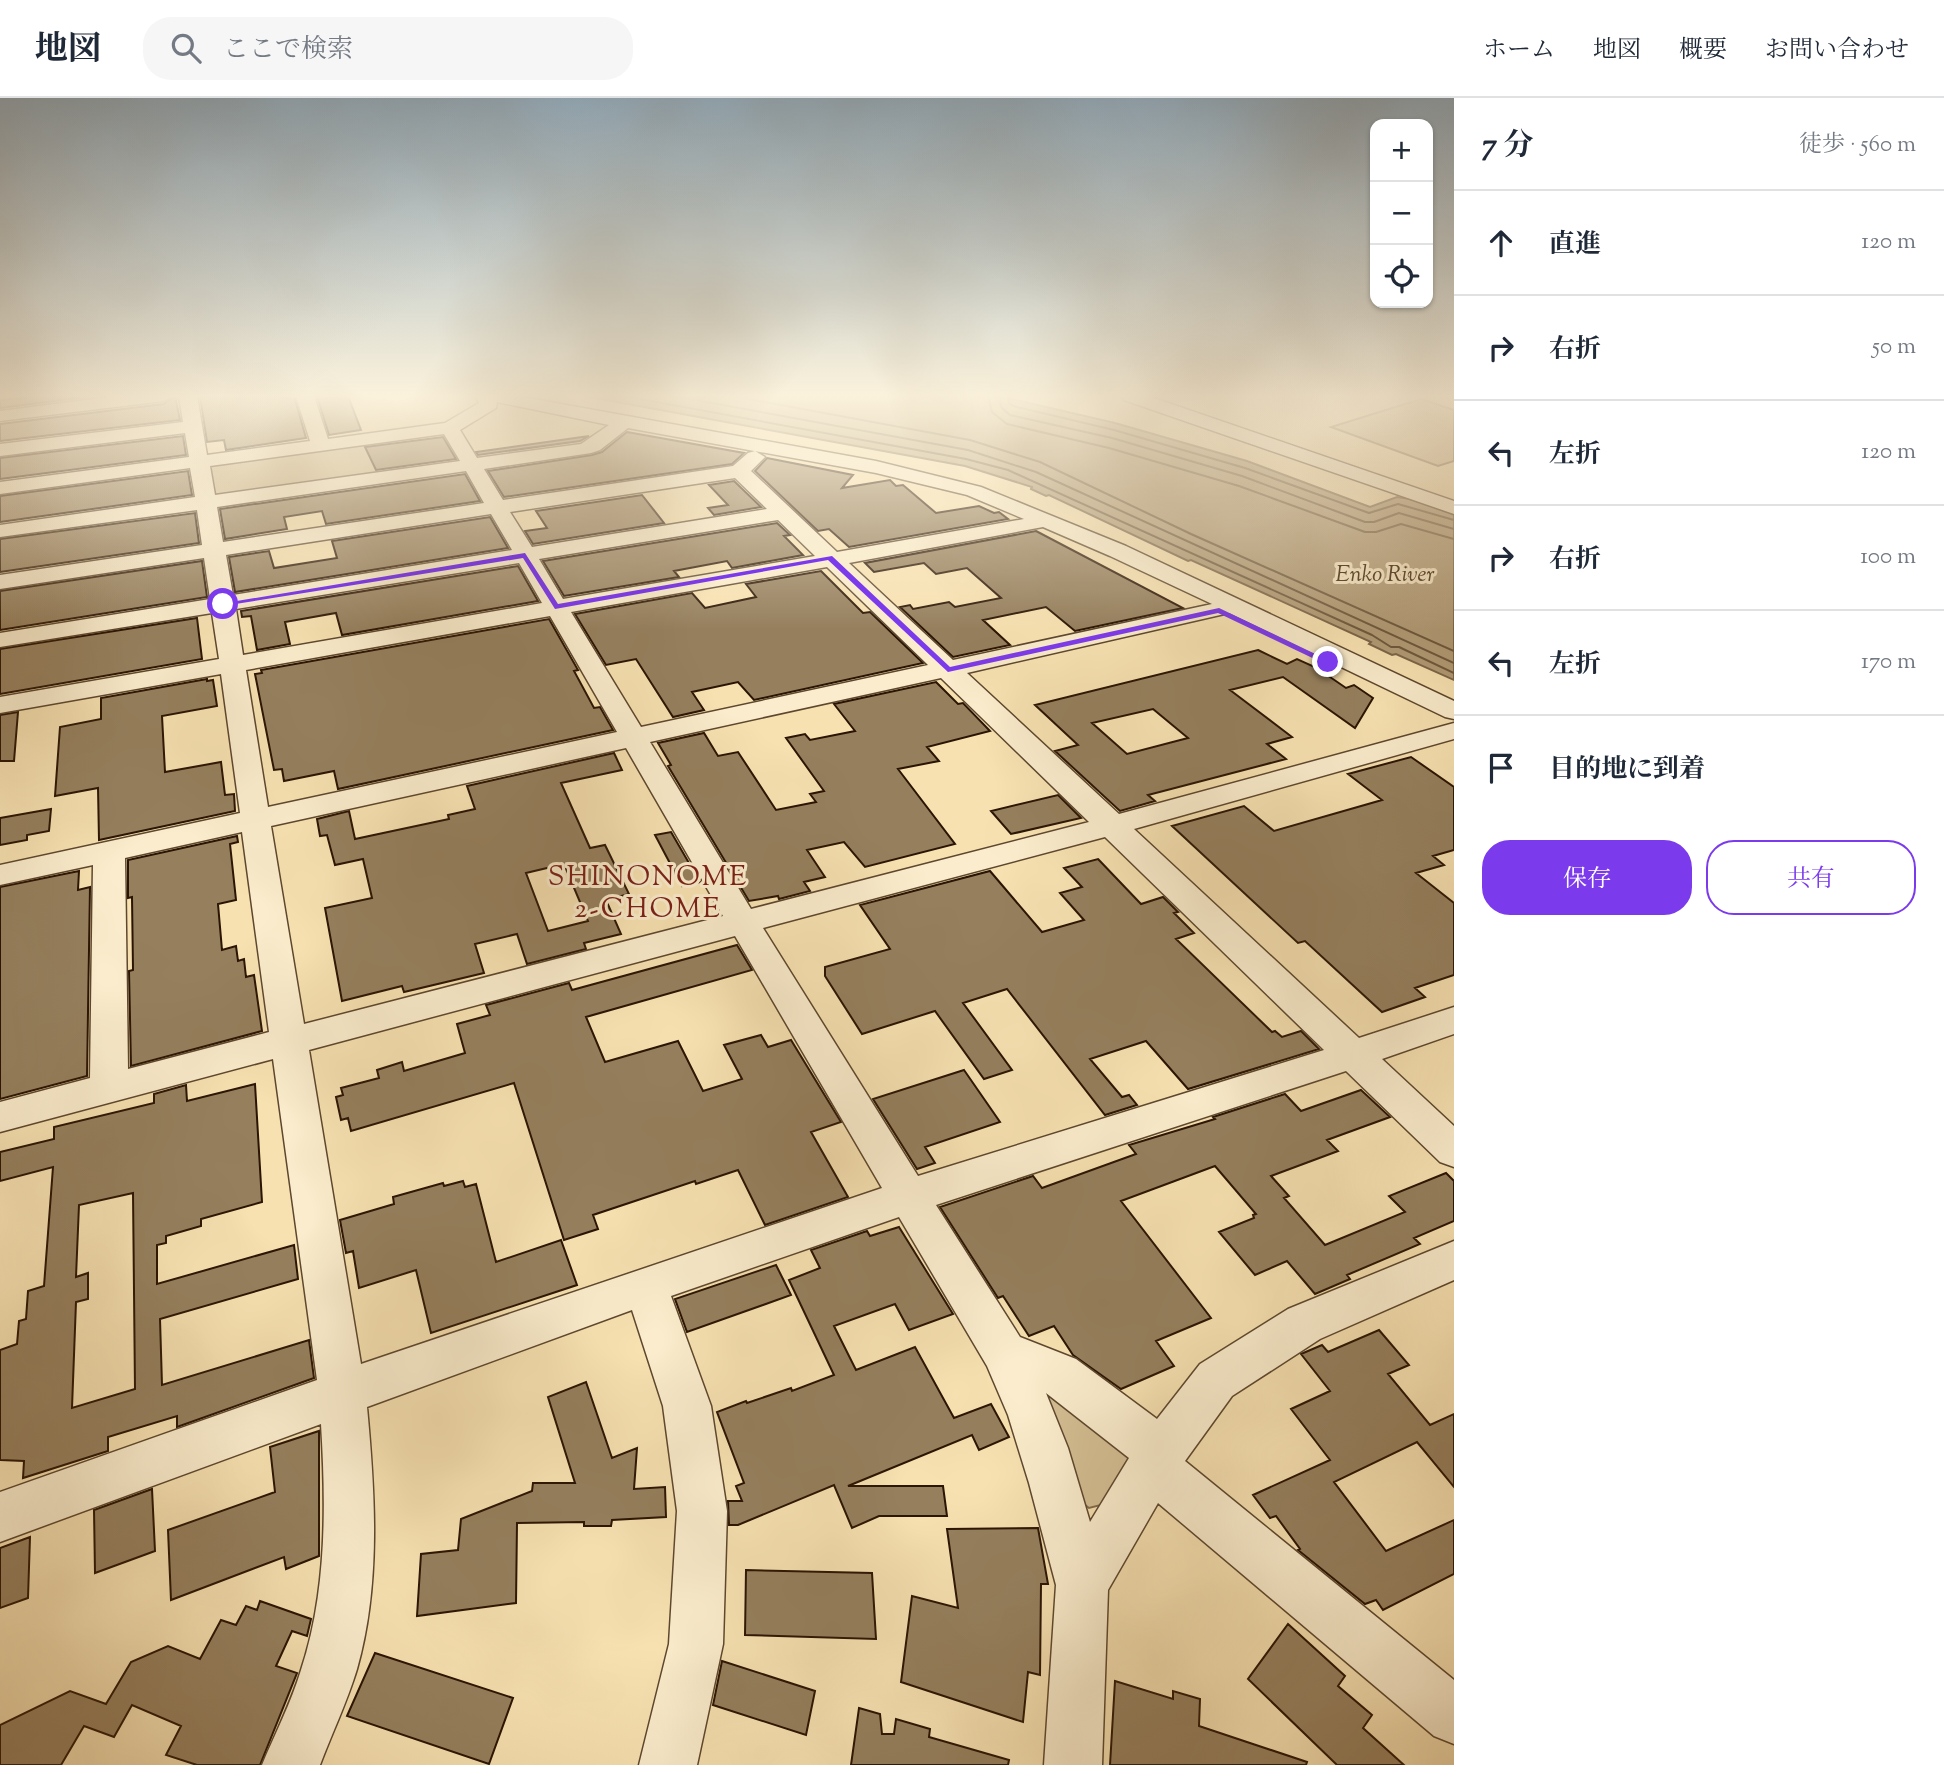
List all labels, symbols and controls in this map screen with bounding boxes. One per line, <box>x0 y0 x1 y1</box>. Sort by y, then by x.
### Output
search box <box>143 17 633 80</box>
text: 地図 <box>35 27 101 75</box>
icon: search <box>167 29 205 67</box>
text: ここで検索 <box>223 32 353 69</box>
text: ホーム <box>1483 34 1555 68</box>
text: 地図 <box>1593 34 1641 68</box>
text: 概要 <box>1679 34 1727 68</box>
text: お問い合わせ <box>1765 34 1909 68</box>
map controls <box>1370 119 1433 308</box>
button: + <box>1370 119 1433 182</box>
text: 7 分 <box>1482 125 1533 168</box>
text: 徒歩 · 560 m <box>1799 129 1916 162</box>
button: − <box>1370 182 1433 245</box>
icon: ahead <box>1482 224 1520 262</box>
text: 120 m <box>1861 226 1916 259</box>
text: 直進 <box>1549 227 1601 264</box>
button: locate <box>1370 245 1433 308</box>
icon: right <box>1482 329 1520 367</box>
text: 50 m <box>1872 331 1916 364</box>
text: 右折 <box>1549 332 1601 369</box>
icon: left <box>1482 434 1520 472</box>
text: 120 m <box>1861 436 1916 469</box>
text: 左折 <box>1549 437 1601 474</box>
icon: right <box>1482 539 1520 577</box>
text: 100 m <box>1860 541 1916 574</box>
text: 右折 <box>1549 542 1601 579</box>
water label: Enko River <box>1335 559 1435 592</box>
route start <box>207 588 238 619</box>
icon: left <box>1482 644 1520 682</box>
route end <box>1312 646 1343 677</box>
text: 170 m <box>1861 646 1916 679</box>
text: 左折 <box>1549 647 1601 684</box>
icon: arrive <box>1482 749 1520 787</box>
text: 目的地に到着 <box>1549 752 1705 789</box>
button: 保存 <box>1482 840 1692 915</box>
button: 共有 <box>1706 840 1916 915</box>
district label: SHINONOME 2-CHOME <box>548 858 748 930</box>

